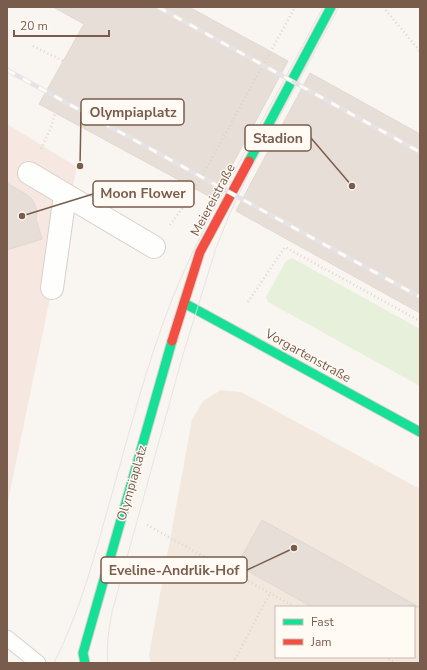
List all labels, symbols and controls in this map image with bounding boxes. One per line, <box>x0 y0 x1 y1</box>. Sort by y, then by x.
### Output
scale bar <box>14 12 109 38</box>
text: 20 m <box>20 18 48 34</box>
callout: Olympiaplatz <box>81 99 184 125</box>
text: Olympiaplatz <box>89 103 177 122</box>
callout: Stadion <box>245 125 311 151</box>
text: Stadion <box>253 129 303 148</box>
street label: Meiereistraße <box>186 161 240 239</box>
callout: Moon Flower <box>93 181 194 207</box>
text: Moon Flower <box>100 184 186 203</box>
street label: Vorgartenstraße <box>261 325 354 387</box>
street label: Olympiaplatz <box>113 443 151 523</box>
callout: Eveline-Andrlik-Hof <box>101 557 247 583</box>
text: Eveline-Andrlik-Hof <box>109 561 240 580</box>
legend <box>275 606 415 658</box>
text: Fast <box>311 614 334 630</box>
text: Jam <box>310 634 332 650</box>

